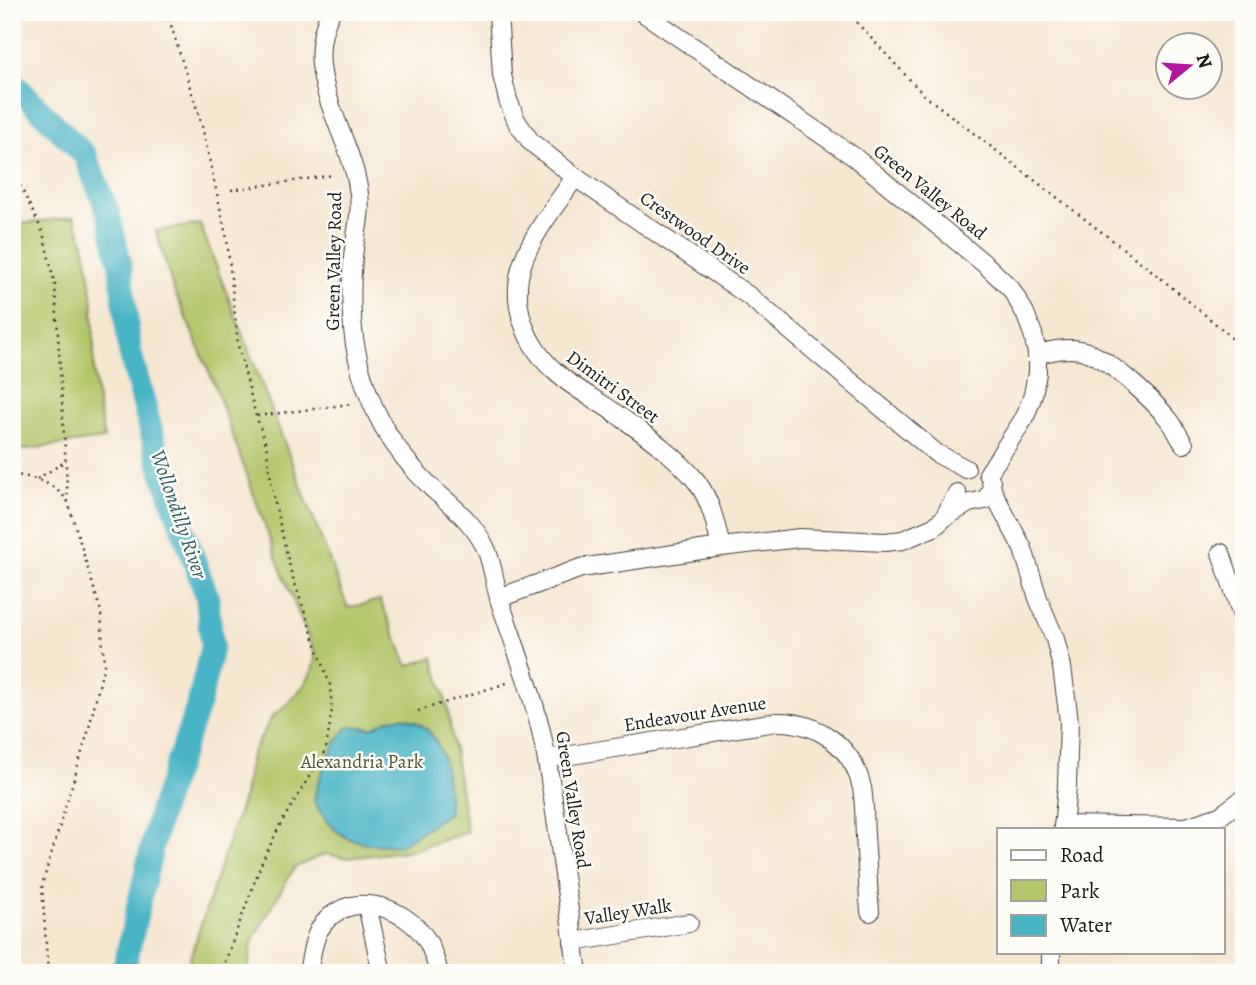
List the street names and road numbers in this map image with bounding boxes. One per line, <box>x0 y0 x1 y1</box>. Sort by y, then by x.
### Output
street label: Green Valley Road <box>868 138 993 246</box>
street label: Crestwood Drive <box>634 185 756 281</box>
street label: Green Valley Road <box>320 190 348 331</box>
street label: Dimitri Street <box>561 344 665 430</box>
street label: Endeavour Avenue <box>622 690 768 738</box>
street label: Green Valley Road <box>549 729 597 871</box>
street label: Valley Walk <box>581 892 674 932</box>

